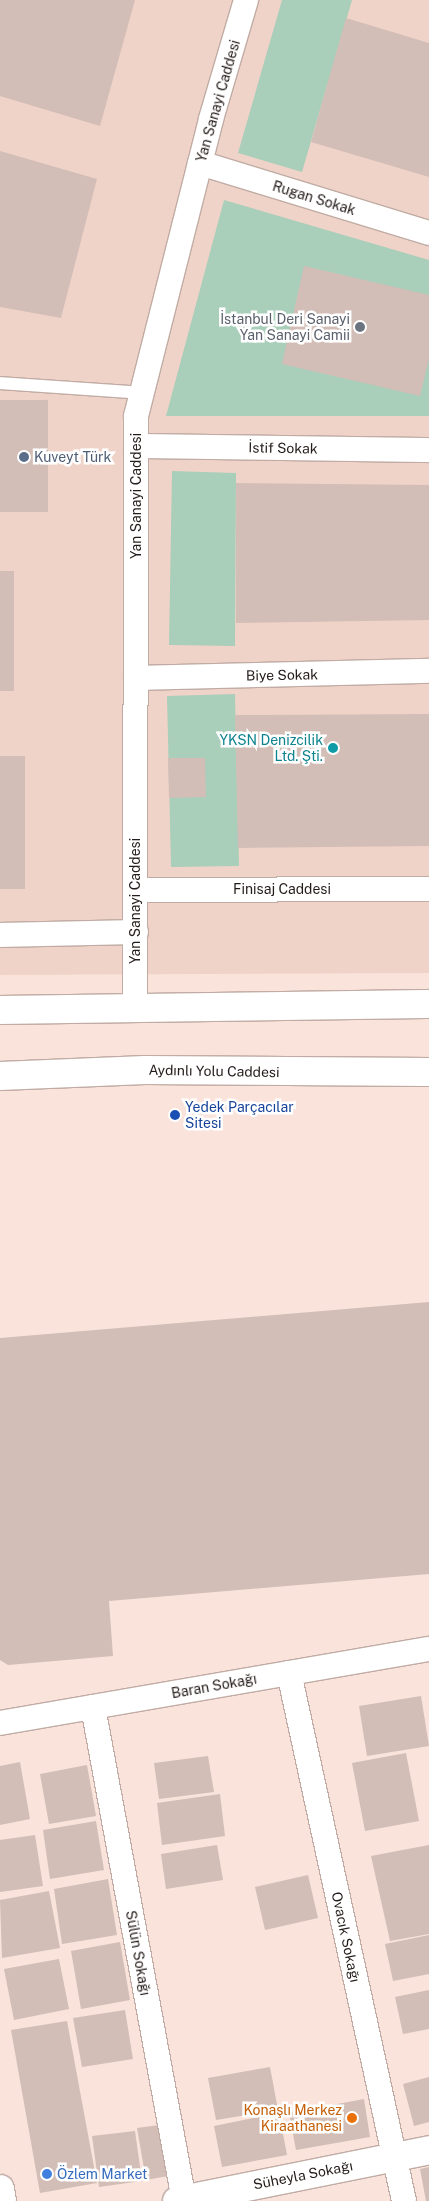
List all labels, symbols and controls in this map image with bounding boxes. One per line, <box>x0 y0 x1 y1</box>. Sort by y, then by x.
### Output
street label: Yan Sanayi Caddesi <box>193 38 243 164</box>
street label: Rugan Sokak <box>271 177 357 219</box>
place label: İstanbul Deri Sanayi Yan Sanayi Camii <box>220 311 350 344</box>
marker: İstanbul Deri Sanayi Yan Sanayi Camii <box>354 321 366 333</box>
street label: Yan Sanayi Caddesi <box>128 433 144 559</box>
street label: İstif Sokak <box>248 439 318 457</box>
place label: Kuveyt Türk <box>34 449 111 465</box>
marker: Kuveyt Türk <box>18 451 30 463</box>
street label: Biye Sokak <box>246 666 318 684</box>
place label: YKSN Denizcilik Ltd. Şti. <box>220 732 323 764</box>
marker: YKSN Denizcilik Ltd. Şti. <box>327 742 339 754</box>
street label: Yan Sanayi Caddesi <box>127 838 143 964</box>
street label: Finisaj Caddesi <box>233 881 331 897</box>
street label: Aydınlı Yolu Caddesi <box>148 1061 280 1081</box>
place label: Yedek Parçacılar Sitesi <box>185 1099 294 1132</box>
marker: Yedek Parçacılar Sitesi <box>169 1109 181 1121</box>
street label: Baran Sokağı <box>170 1670 258 1702</box>
street label: Ovacık Sokağı <box>328 1890 364 1984</box>
street label: Sülün Sokağı <box>122 1909 154 1997</box>
place label: Konaşlı Merkez Kiraathanesi <box>243 2102 342 2134</box>
marker: Konaşlı Merkez Kiraathanesi <box>346 2112 358 2124</box>
street label: Süheyla Sokağı <box>252 2157 354 2193</box>
place label: Özlem Market <box>57 2166 147 2182</box>
marker: Özlem Market <box>41 2168 53 2180</box>

